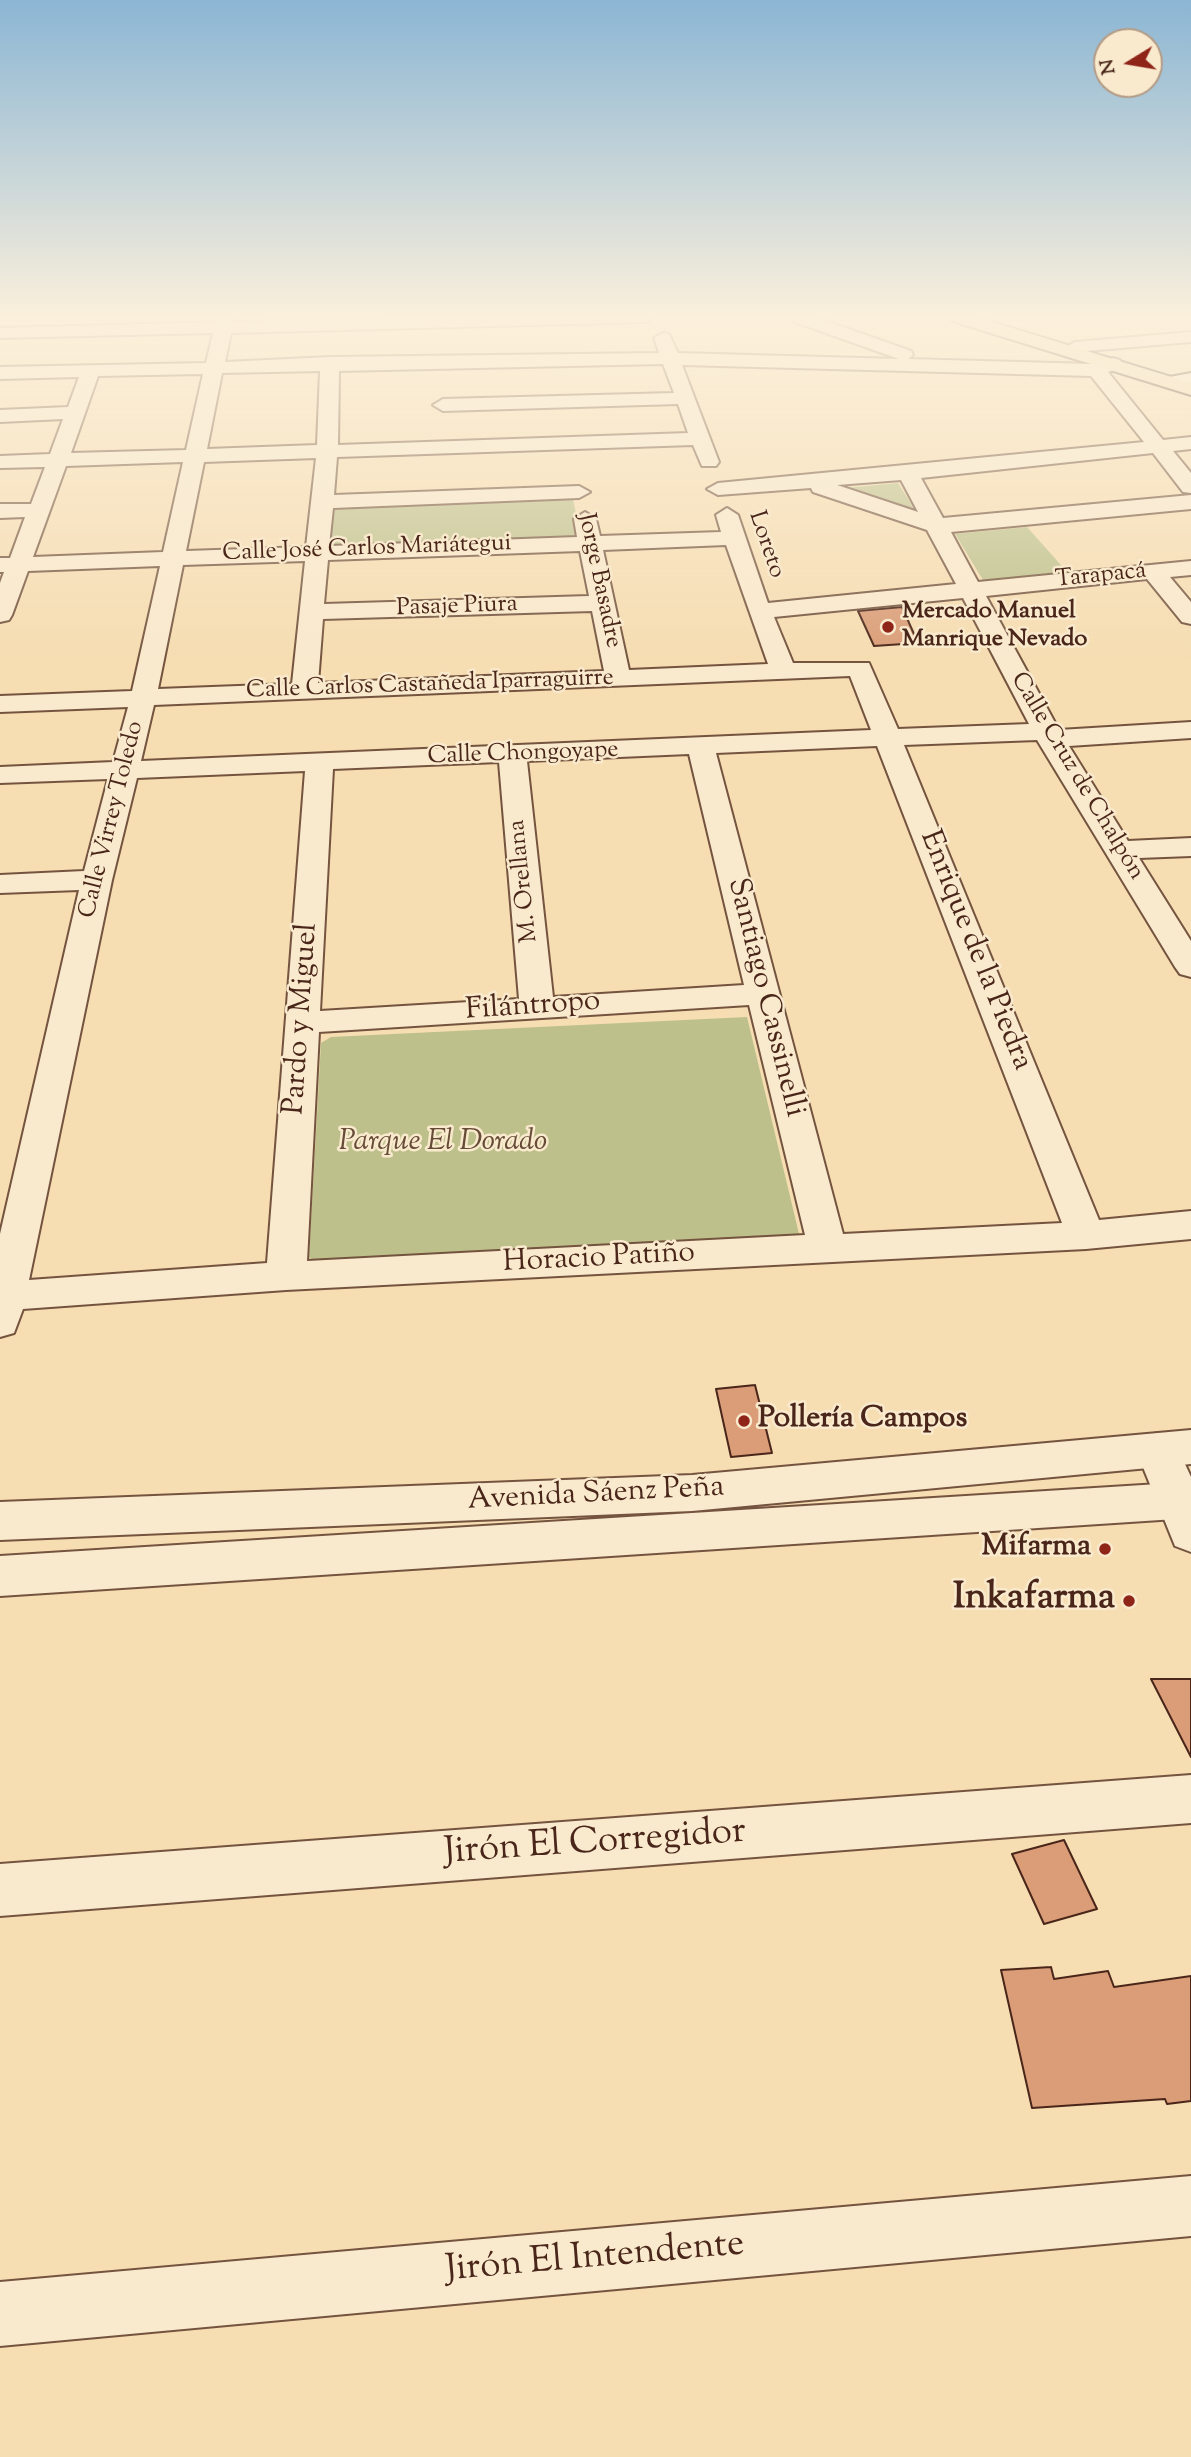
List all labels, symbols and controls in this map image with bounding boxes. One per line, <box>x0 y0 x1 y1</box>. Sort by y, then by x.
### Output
north arrow <box>1093 28 1163 98</box>
text: N <box>1094 57 1124 77</box>
street label: Loreto <box>740 508 790 582</box>
street label: Jorge Basadre <box>570 511 626 651</box>
street label: Calle José Carlos Mariátegui <box>222 531 512 569</box>
street label: Tarapacá <box>1054 558 1148 596</box>
street label: Pasaje Piura <box>396 591 518 625</box>
place label: Mercado Manuel Manrique Nevado <box>902 599 1087 655</box>
marker: Mercado Manuel Manrique Nevado <box>880 619 896 635</box>
street label: Calle Carlos Castañeda Iparraguirre <box>246 665 614 707</box>
street label: Calle Cruz de Chalpón <box>1003 668 1149 886</box>
street label: Calle Virrey Toledo <box>75 719 151 921</box>
street label: Calle Chongoyape <box>427 737 619 773</box>
street label: M. Orellana <box>504 818 546 944</box>
street label: Enrique de la Piedra <box>909 826 1039 1076</box>
street label: Santiago Cassinelli <box>717 875 811 1121</box>
street label: Pardo y Miguel <box>278 922 328 1116</box>
street label: Filántropo <box>464 985 602 1031</box>
park label: Parque El Dorado <box>339 1126 547 1162</box>
street label: Horacio Patiño <box>502 1237 696 1283</box>
place label: Pollería Campos <box>758 1403 967 1439</box>
marker: Pollería Campos <box>736 1413 752 1429</box>
street label: Avenida Sáenz Peña <box>467 1471 725 1521</box>
place label: Mifarma <box>981 1531 1091 1567</box>
marker: Mifarma <box>1097 1541 1113 1557</box>
place label: Inkafarma <box>953 1579 1115 1623</box>
marker: Inkafarma <box>1121 1593 1137 1609</box>
street label: Jirón El Corregidor <box>443 1812 747 1878</box>
street label: Jirón El Intendente <box>444 2225 746 2295</box>

